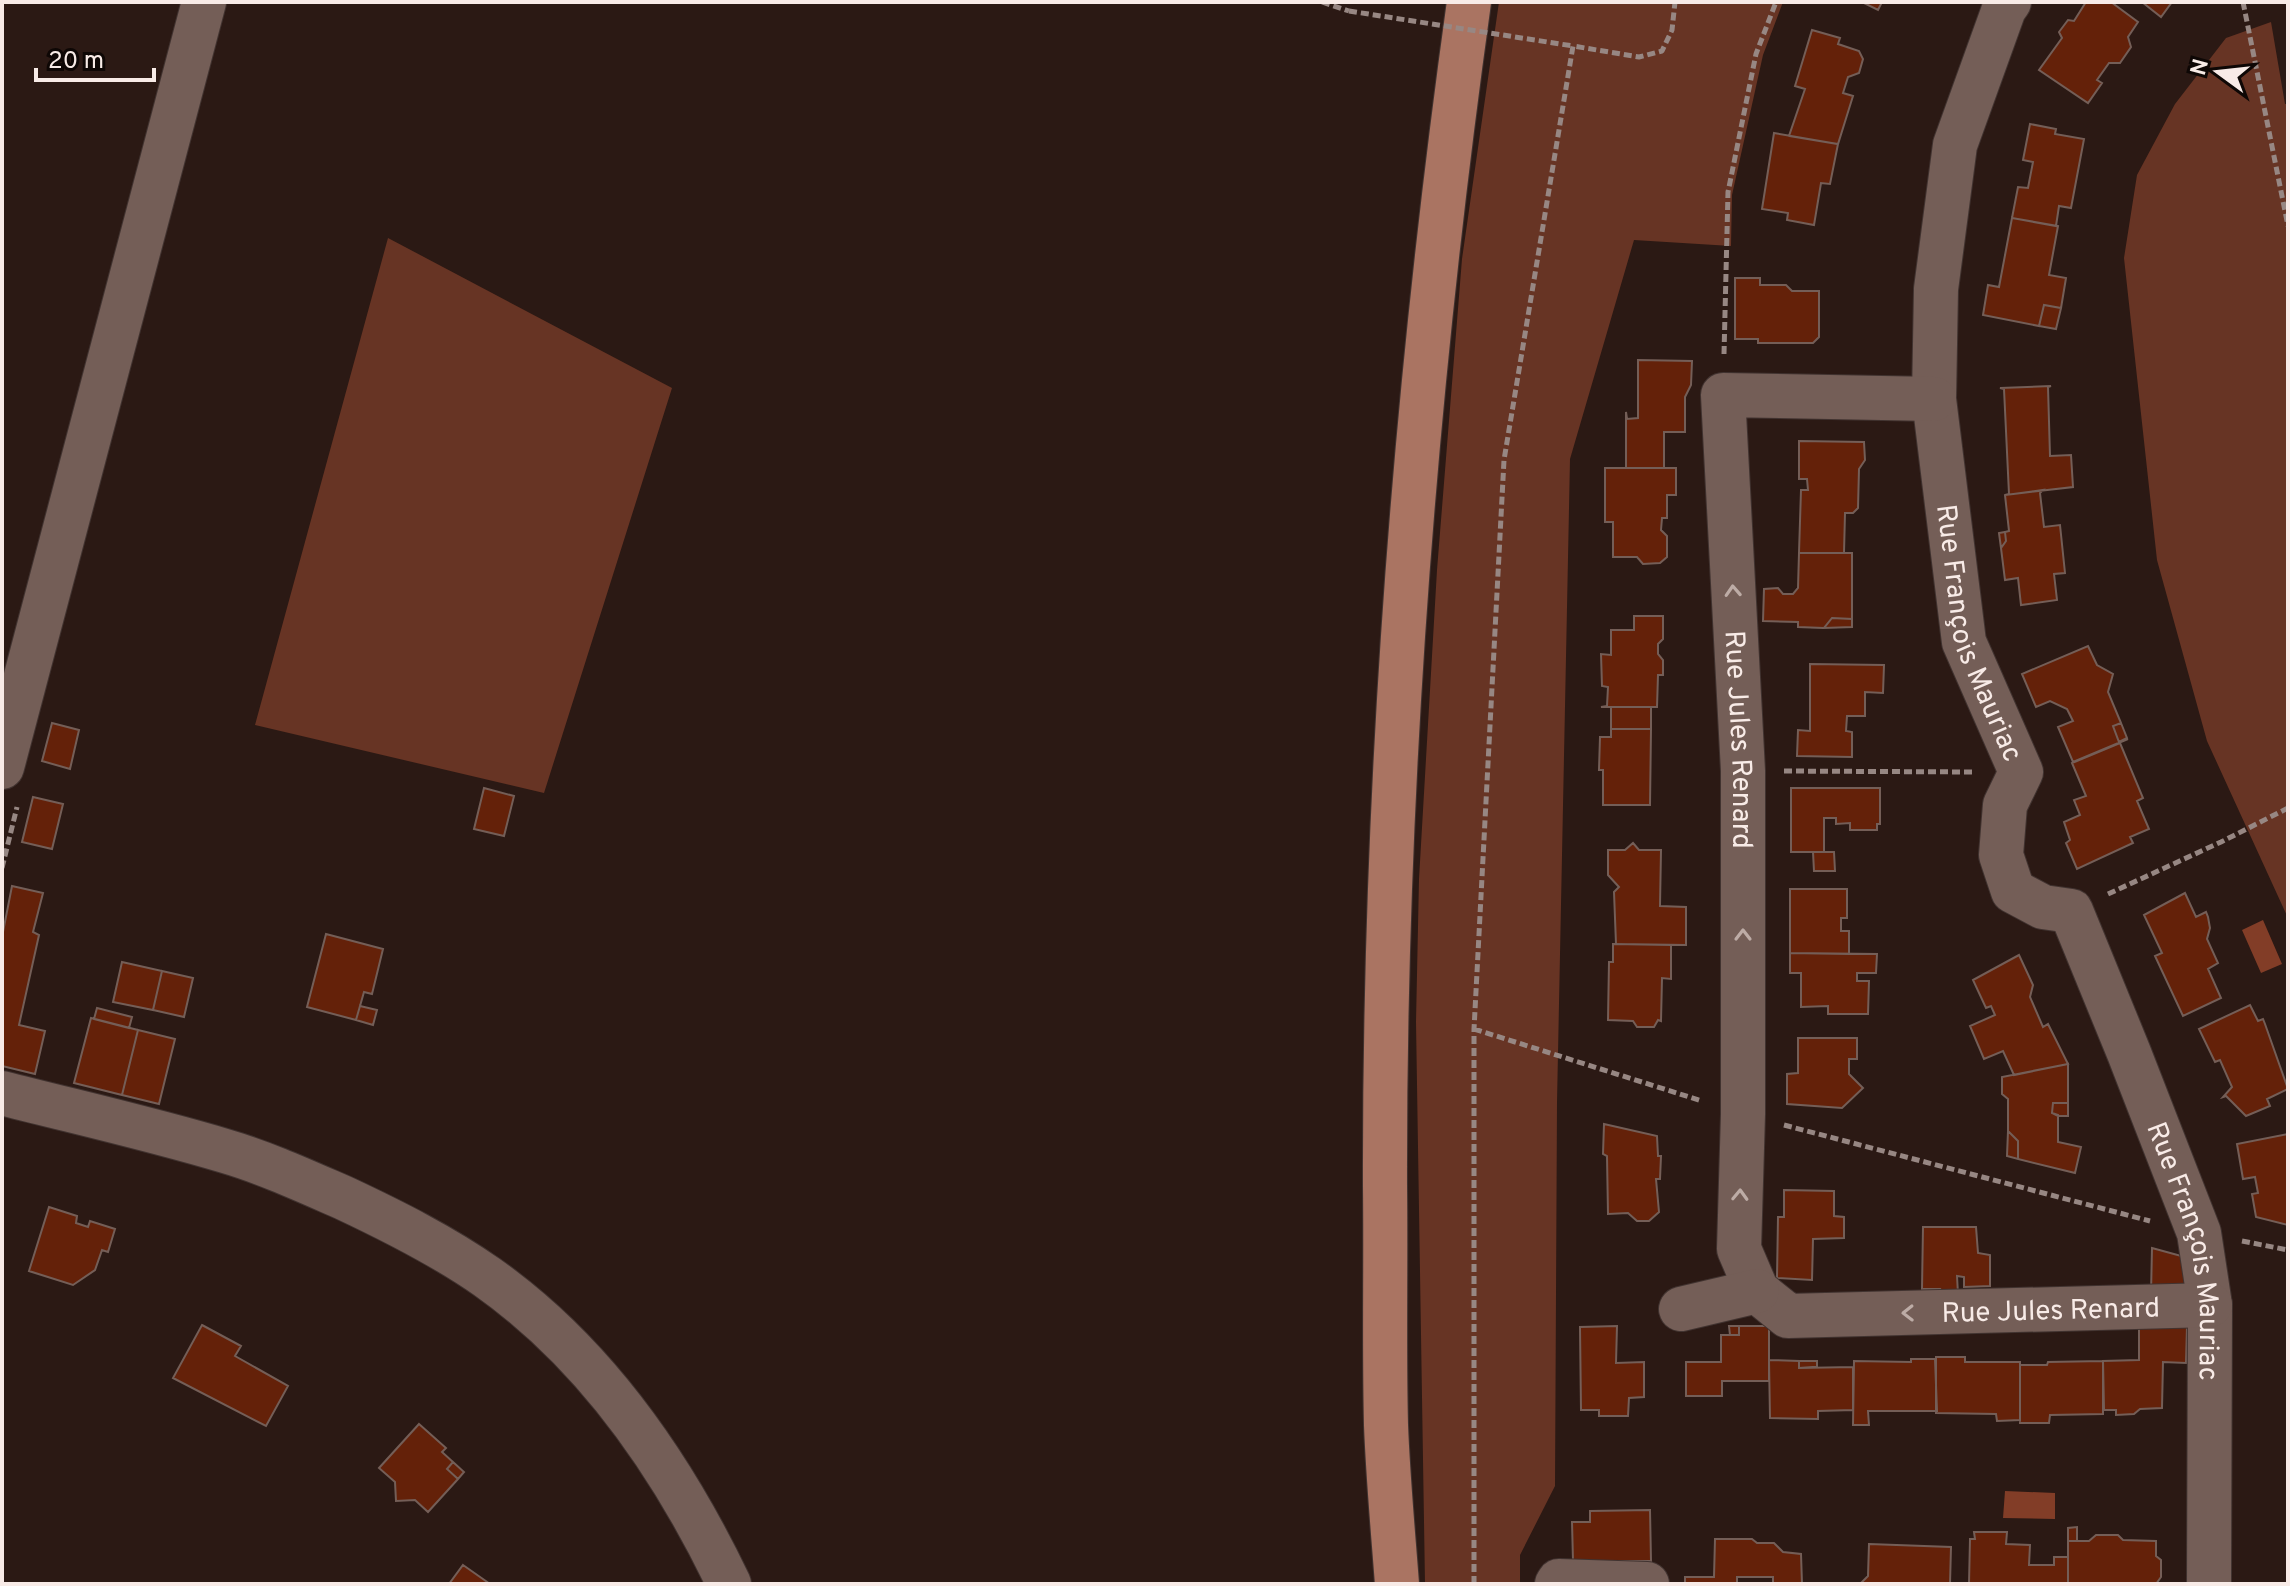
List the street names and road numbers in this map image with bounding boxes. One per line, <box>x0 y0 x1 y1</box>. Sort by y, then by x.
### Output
street label: Rue François Mauriac <box>1926 502 2029 768</box>
street label: Rue Jules Renard <box>1715 629 1758 849</box>
street label: Rue François Mauriac <box>2137 1117 2225 1381</box>
street label: Rue Jules Renard <box>1941 1291 2161 1333</box>

